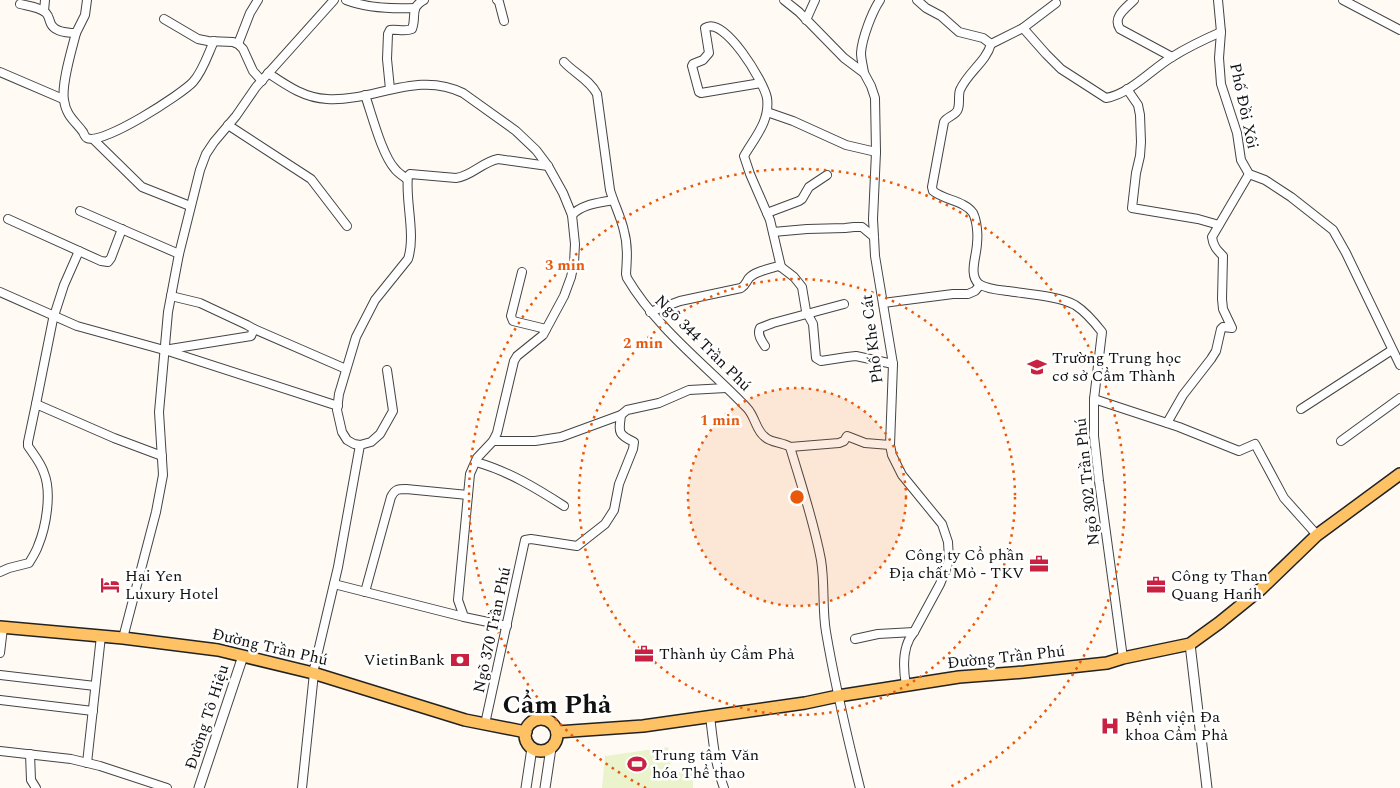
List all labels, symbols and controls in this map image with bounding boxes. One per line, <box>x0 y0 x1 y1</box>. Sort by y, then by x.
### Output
street label: Phố Đồi Xôi <box>1223 61 1265 151</box>
text: 3 min <box>545 254 585 277</box>
street label: Ngõ 344 Trần Phú <box>649 289 757 397</box>
street label: Phố Khe Cát <box>855 293 889 385</box>
text: 2 min <box>623 332 663 355</box>
place label: Trường Trung học cơ sở Cẩm Thành <box>1052 346 1182 388</box>
school or university icon: Trường Trung học cơ sở Cẩm Thành <box>1026 356 1048 378</box>
text: 1 min <box>700 409 740 432</box>
street label: Ngõ 302 Trần Phú <box>1068 417 1106 547</box>
centre of rings <box>788 488 806 506</box>
place label: Công ty Cổ phần Địa chất Mỏ - TKV <box>889 543 1024 585</box>
office icon: Công ty Cổ phần Địa chất Mỏ - TKV <box>1028 553 1050 575</box>
place label: Hai Yen Luxury Hotel <box>125 564 219 606</box>
place label: Công ty Than Quang Hanh <box>1171 564 1268 606</box>
street label: Ngõ 370 Trần Phú <box>467 565 517 695</box>
hotel icon: Hai Yen Luxury Hotel <box>99 574 121 596</box>
office icon: Công ty Than Quang Hanh <box>1145 574 1167 596</box>
street label: Đường Trần Phú <box>210 622 330 672</box>
street label: Đường Trần Phú <box>946 639 1066 675</box>
place label: Thành ủy Cẩm Phả <box>659 642 795 666</box>
office icon: Thành ủy Cẩm Phả <box>633 643 655 665</box>
place label: VietinBank <box>364 648 445 672</box>
bank icon: VietinBank <box>449 649 471 671</box>
street label: Đường Tô Hiệu <box>179 661 235 773</box>
district label: Cẩm Phả <box>503 685 612 725</box>
place label: Bệnh viện Đa khoa Cẩm Phả <box>1125 705 1228 747</box>
hospital icon: Bệnh viện Đa khoa Cẩm Phả <box>1099 715 1121 737</box>
place label: Trung tâm Văn hóa Thể thao <box>652 743 759 785</box>
sports icon: Trung tâm Văn hóa Thể thao <box>626 753 648 775</box>

